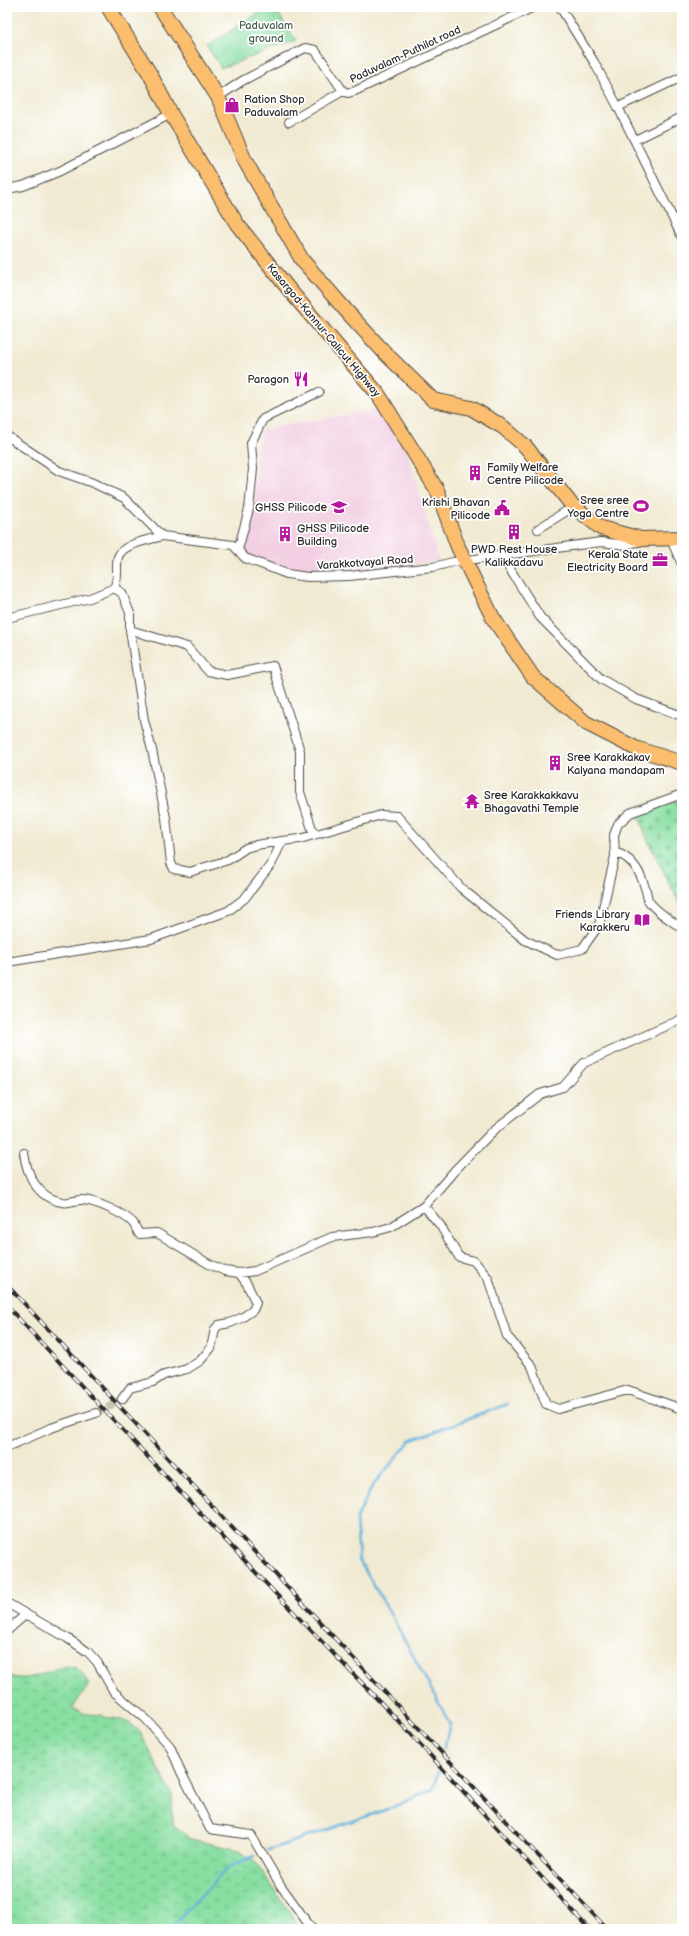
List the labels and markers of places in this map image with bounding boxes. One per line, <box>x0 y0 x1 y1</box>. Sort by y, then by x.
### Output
place label: Ration Shop Paduvalam <box>244 93 305 119</box>
shop icon: Ration Shop Paduvalam <box>223 96 241 114</box>
restaurant icon: Paragon <box>292 370 310 388</box>
place label: Paragon <box>247 373 289 386</box>
place label: Family Welfare Centre Pilicode <box>487 461 564 487</box>
building icon: Family Welfare Centre Pilicode <box>466 464 484 482</box>
place label: Sree sree Yoga Centre <box>566 494 629 520</box>
place label: Krishi Bhavan Pilicode <box>422 496 490 522</box>
sports icon: Sree sree Yoga Centre <box>632 497 650 515</box>
school or university icon: GHSS Pilicode <box>330 498 348 516</box>
public building icon: Krishi Bhavan Pilicode <box>493 499 511 517</box>
place label: GHSS Pilicode <box>255 501 327 514</box>
place label: GHSS Pilicode Building <box>297 522 369 548</box>
building icon: PWD Rest House Kalikkadavu <box>505 523 523 541</box>
building icon: GHSS Pilicode Building <box>276 525 294 543</box>
place label: PWD Rest House Kalikkadavu <box>471 543 558 569</box>
place label: Kerala State Electricity Board <box>567 548 648 574</box>
office icon: Kerala State Electricity Board <box>651 551 669 569</box>
place label: Sree Karakkakav Kalyana mandapam <box>567 751 665 777</box>
building icon: Sree Karakkakav Kalyana mandapam <box>546 754 564 772</box>
place label: Sree Karakkakkavu Bhagavathi Temple <box>484 789 579 815</box>
temple icon: Sree Karakkakkavu Bhagavathi Temple <box>463 792 481 810</box>
place label: Friends Library Karakkeru <box>555 908 630 934</box>
library icon: Friends Library Karakkeru <box>633 911 651 929</box>

